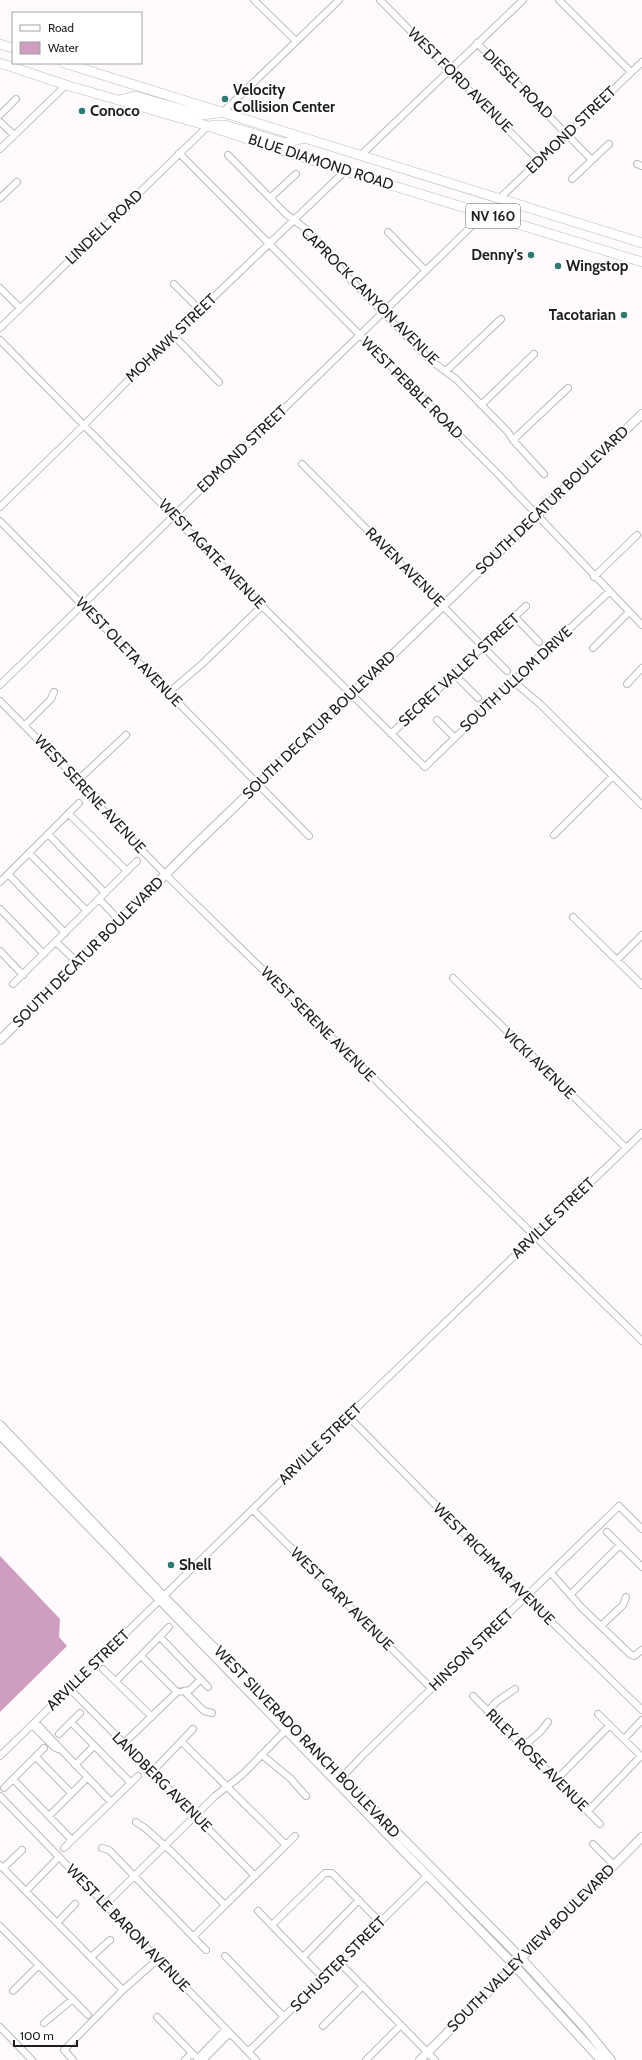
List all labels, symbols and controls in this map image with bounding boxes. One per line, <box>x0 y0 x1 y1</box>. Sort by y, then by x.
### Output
legend <box>12 12 142 64</box>
text: Road <box>48 20 74 35</box>
street label: WEST FORD AVENUE <box>404 24 516 136</box>
text: Water <box>48 40 79 55</box>
street label: DIESEL ROAD <box>479 45 557 123</box>
place label: Velocity Collision Center <box>233 81 335 116</box>
street label: EDMOND STREET <box>522 83 620 177</box>
marker: Velocity Collision Center <box>220 94 230 104</box>
place label: Conoco <box>90 102 140 120</box>
marker: Conoco <box>77 106 87 116</box>
street label: BLUE DIAMOND ROAD <box>246 130 396 194</box>
street label: LINDELL ROAD <box>62 186 146 268</box>
road number: NV 160 <box>466 204 520 228</box>
street label: CAPROCK CANYON AVENUE <box>297 223 443 369</box>
place label: Denny's <box>471 246 523 264</box>
marker: Denny's <box>526 250 536 260</box>
place label: Wingstop <box>566 257 629 275</box>
marker: Wingstop <box>553 261 563 271</box>
street label: MOHAWK STREET <box>122 290 220 386</box>
place label: Tacotarian <box>549 306 616 324</box>
marker: Tacotarian <box>619 310 629 320</box>
street label: WEST PEBBLE ROAD <box>357 333 467 443</box>
street label: EDMOND STREET <box>193 402 291 496</box>
street label: SOUTH DECATUR BOULEVARD <box>472 422 632 578</box>
street label: WEST AGATE AVENUE <box>155 495 269 613</box>
street label: RAVEN AVENUE <box>362 524 448 610</box>
street label: WEST OLETA AVENUE <box>72 593 186 711</box>
street label: SECRET VALLEY STREET <box>395 609 523 731</box>
street label: SOUTH ULLOM DRIVE <box>456 622 576 736</box>
street label: SOUTH DECATUR BOULEVARD <box>239 647 399 803</box>
street label: WEST SERENE AVENUE <box>31 731 149 857</box>
street label: SOUTH DECATUR BOULEVARD <box>9 873 167 1031</box>
street label: WEST SERENE AVENUE <box>257 963 379 1085</box>
street label: VICKI AVENUE <box>499 1025 579 1103</box>
street label: ARVILLE STREET <box>508 1174 598 1262</box>
street label: ARVILLE STREET <box>275 1400 365 1488</box>
street label: WEST RICHMAR AVENUE <box>429 1499 559 1629</box>
street label: WEST GARY AVENUE <box>287 1544 397 1654</box>
place label: Shell <box>179 1556 212 1574</box>
marker: Shell <box>166 1560 176 1570</box>
street label: HINSON STREET <box>425 1605 517 1695</box>
street label: ARVILLE STREET <box>43 1626 133 1714</box>
street label: WEST SILVERADO RANCH BOULEVARD <box>210 1642 404 1842</box>
street label: RILEY ROSE AVENUE <box>482 1705 592 1815</box>
street label: LANDBERG AVENUE <box>108 1728 216 1836</box>
street label: SOUTH VALLEY VIEW BOULEVARD <box>443 1860 619 2036</box>
street label: WEST LE BARON AVENUE <box>62 1861 194 1995</box>
street label: SCHUSTER STREET <box>287 1913 389 2015</box>
scale bar <box>14 2022 77 2048</box>
text: 100 m <box>20 2028 54 2043</box>

